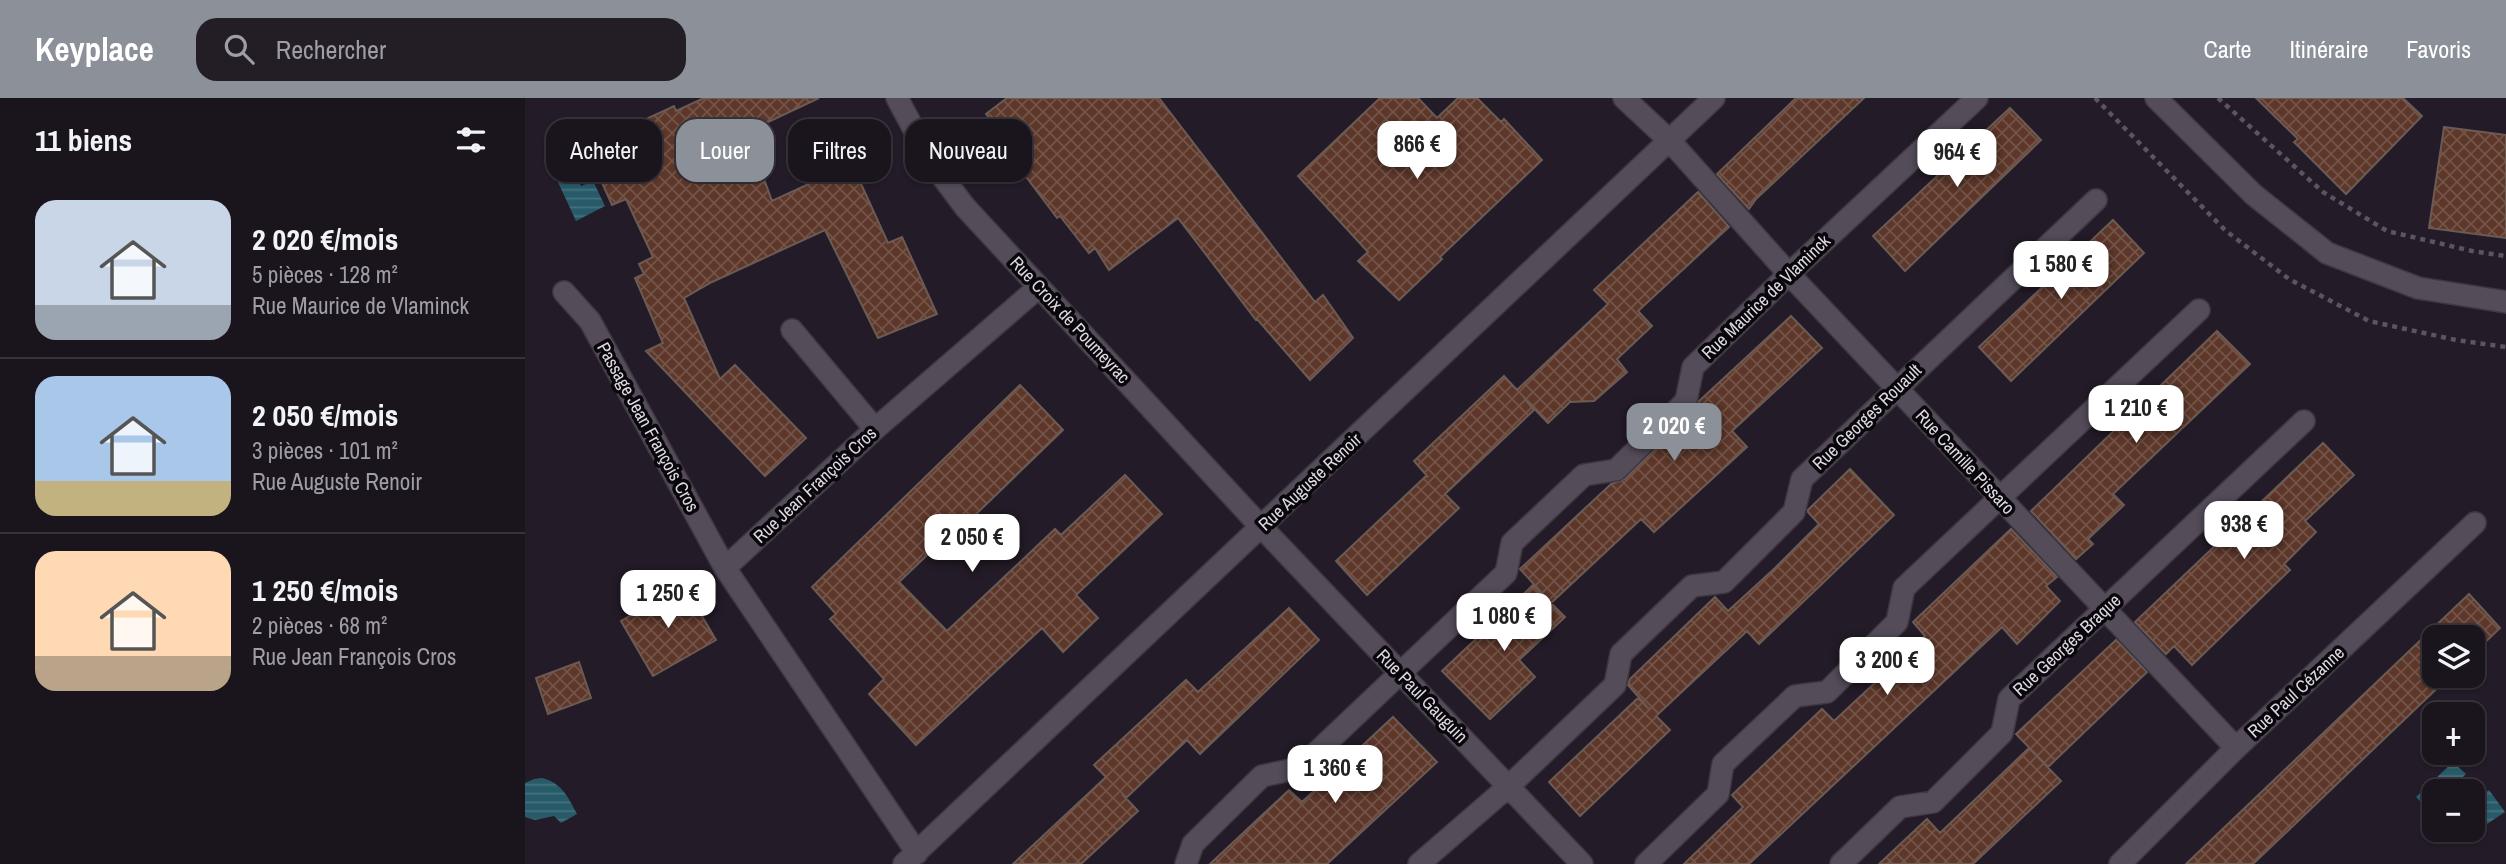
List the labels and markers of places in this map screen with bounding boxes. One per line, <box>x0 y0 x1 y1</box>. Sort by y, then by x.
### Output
pin: 866 € <box>1368 122 1466 181</box>
pin: 964 € <box>1908 130 2006 189</box>
pin: 1 580 € <box>1996 242 2126 301</box>
pin: 1 210 € <box>2071 386 2201 445</box>
pin: 2 020 € <box>1609 404 1739 463</box>
pin: 938 € <box>2195 502 2293 561</box>
pin: 2 050 € <box>907 514 1037 574</box>
pin: 1 250 € <box>603 570 733 630</box>
pin: 1 080 € <box>1439 594 1569 653</box>
pin: 3 200 € <box>1822 638 1952 697</box>
pin: 1 360 € <box>1270 746 1400 805</box>

